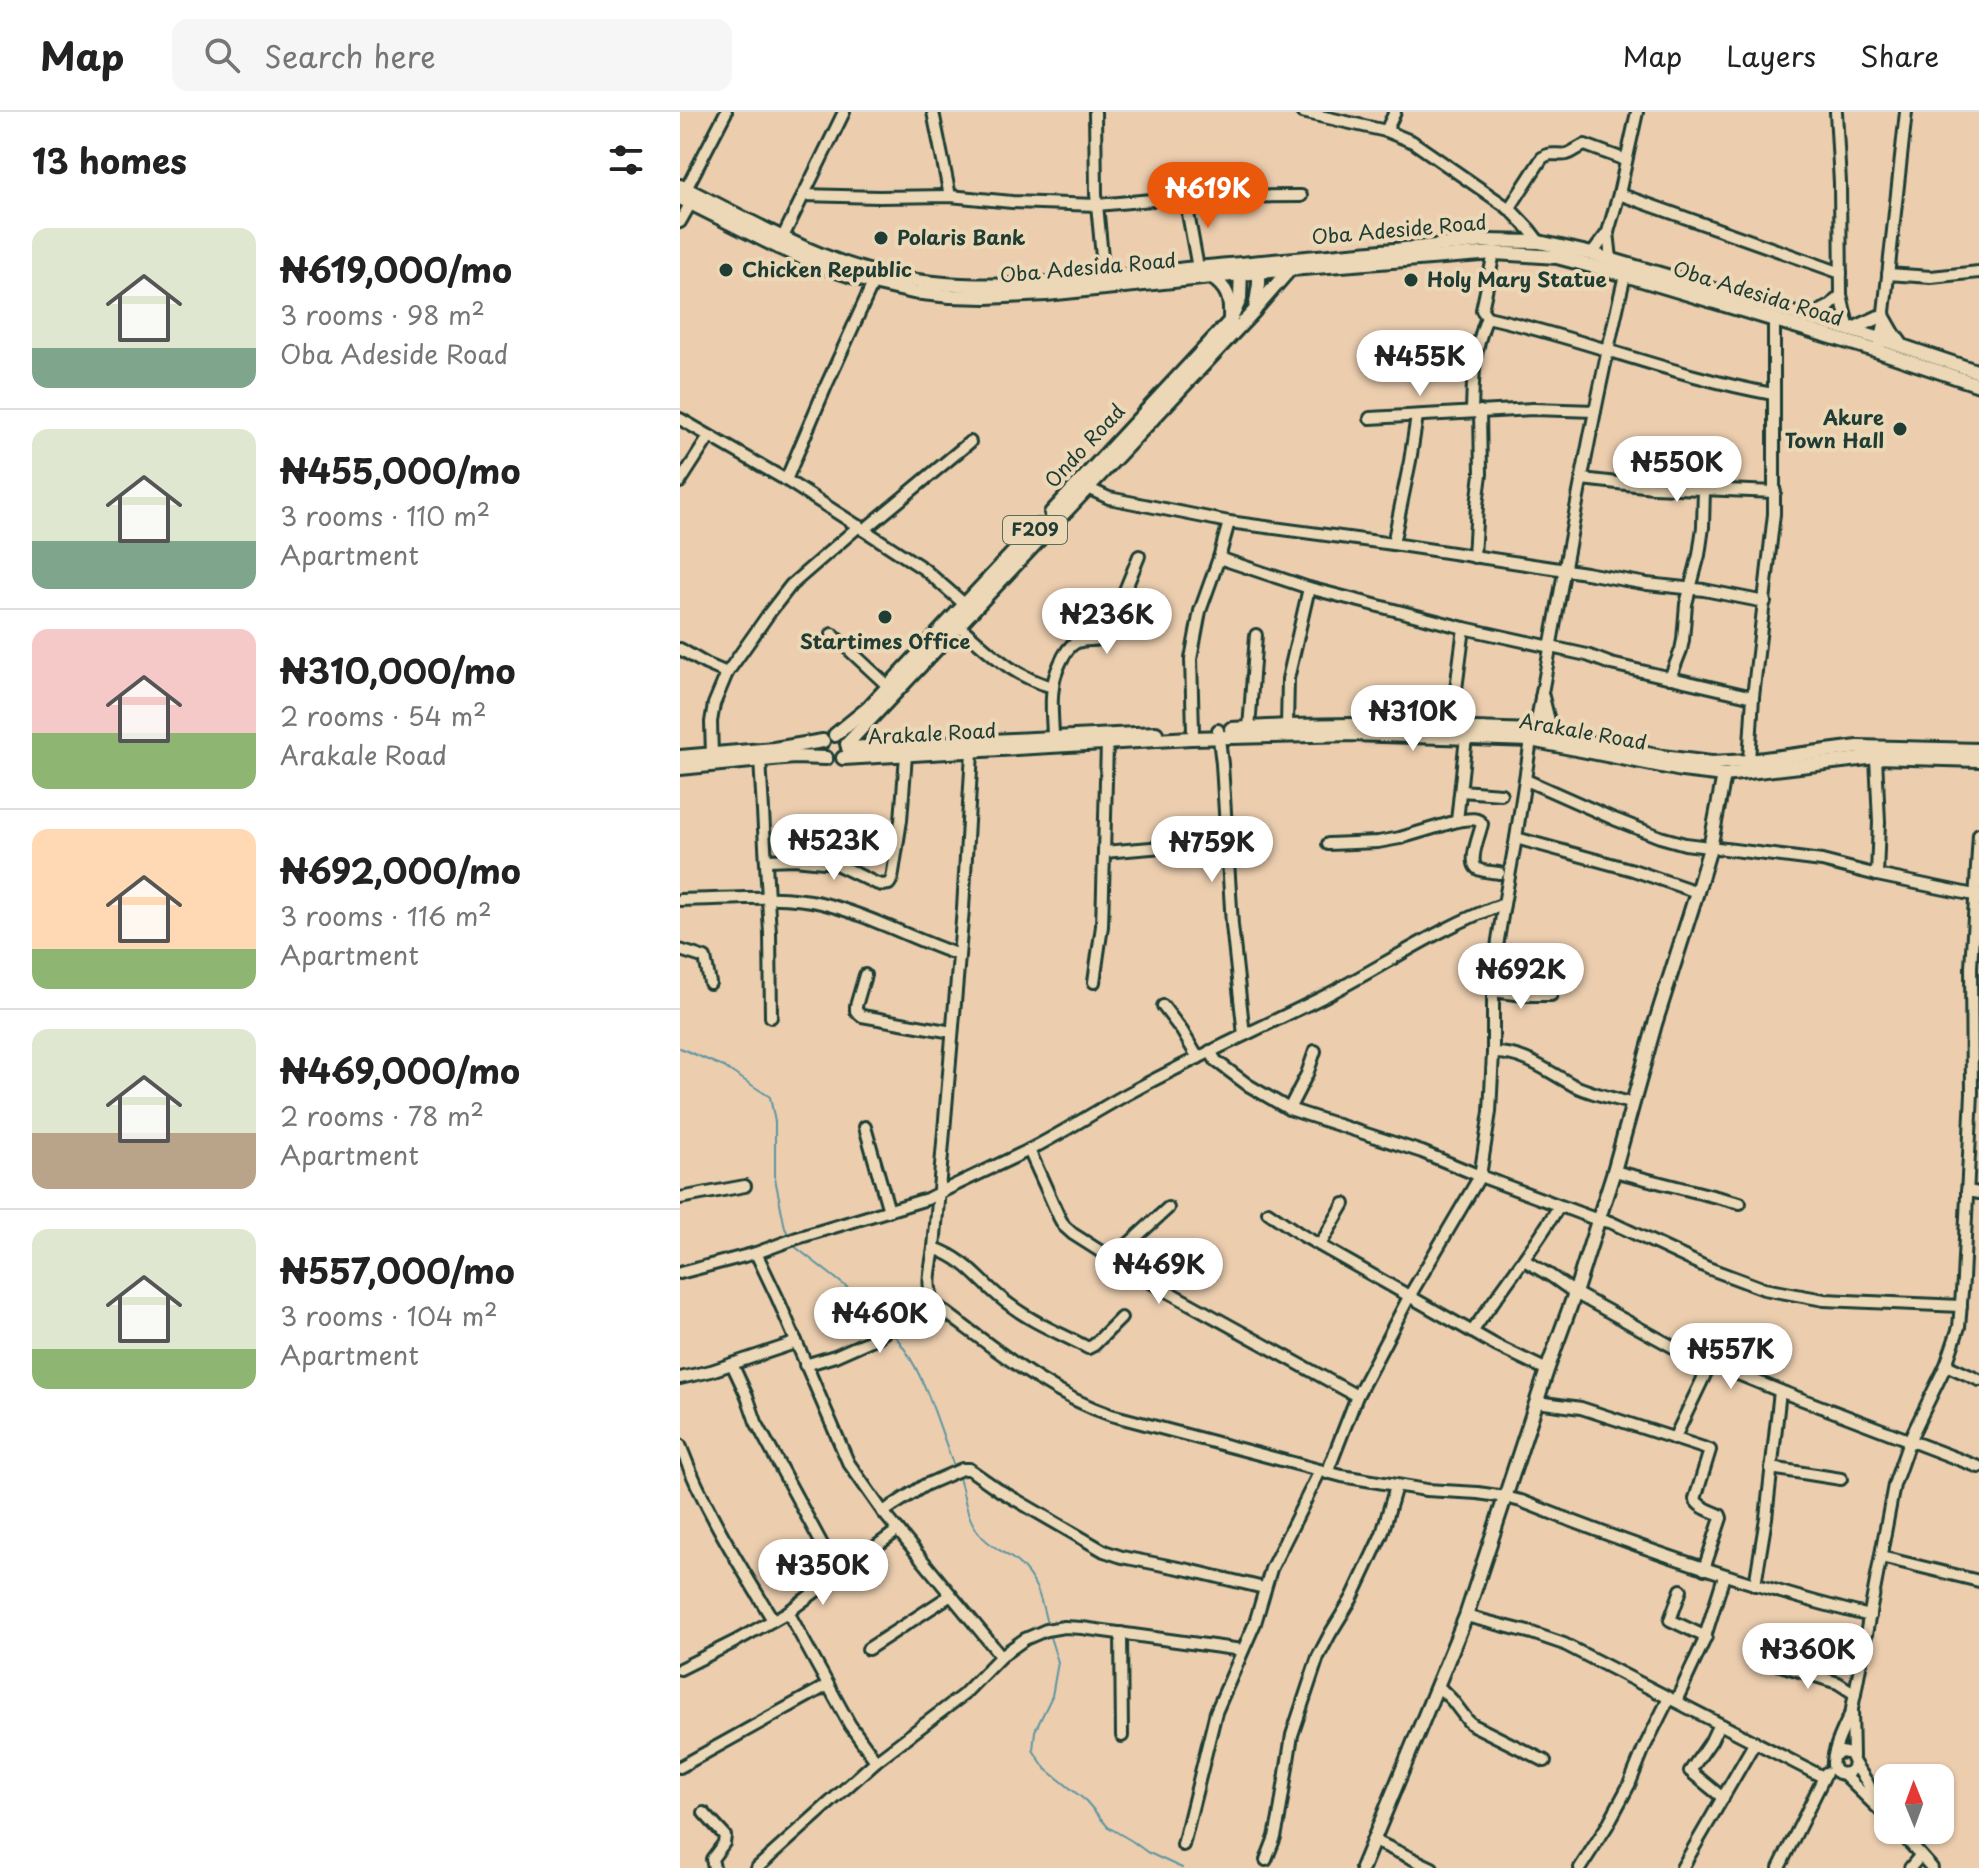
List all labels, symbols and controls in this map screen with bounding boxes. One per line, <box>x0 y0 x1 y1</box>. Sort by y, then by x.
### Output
search box <box>172 19 732 91</box>
text: Map <box>40 27 124 84</box>
icon: search <box>200 33 244 77</box>
text: Search here <box>264 33 436 78</box>
text: Map <box>1622 34 1682 77</box>
text: Layers <box>1726 34 1816 77</box>
text: Share <box>1860 34 1939 77</box>
text: 13 homes <box>32 134 187 186</box>
icon: filters <box>604 138 648 182</box>
pin: ₦619K <box>1152 162 1264 230</box>
text: ₦619K <box>1165 168 1251 207</box>
street label: Oba Adeside Road <box>1310 206 1488 252</box>
place label: Polaris Bank <box>897 222 1026 252</box>
marker: Polaris Bank <box>872 229 890 247</box>
text: ₦619,000/mo <box>280 243 512 295</box>
street label: Oba Adesida Road <box>999 244 1177 290</box>
street label: Oba Adesida Road <box>1669 253 1847 333</box>
place label: Chicken Republic <box>742 254 912 284</box>
icon: home <box>96 260 192 356</box>
marker: Chicken Republic <box>717 261 735 279</box>
place label: Holy Mary Statue <box>1427 264 1607 294</box>
marker: Holy Mary Statue <box>1402 271 1420 289</box>
text: 3 rooms · 98 m² <box>280 295 485 334</box>
pin: ₦455K <box>1364 330 1476 398</box>
text: Oba Adeside Road <box>280 334 508 373</box>
text: ₦455K <box>1375 336 1466 375</box>
street label: Ondo Road <box>1037 396 1131 494</box>
place label: Akure Town Hall <box>1785 402 1884 455</box>
marker: Akure Town Hall <box>1891 420 1909 438</box>
pin: ₦550K <box>1621 436 1733 504</box>
text: ₦550K <box>1631 442 1723 481</box>
text: ₦455,000/mo <box>280 444 520 496</box>
icon: home <box>96 461 192 557</box>
text: 3 rooms · 110 m² <box>280 496 490 535</box>
road number: F209 <box>1003 516 1067 544</box>
text: Apartment <box>280 535 419 574</box>
pin: ₦236K <box>1051 588 1163 656</box>
text: ₦236K <box>1060 594 1154 633</box>
marker: Startimes Office <box>876 608 894 626</box>
place label: Startimes Office <box>800 626 970 656</box>
text: ₦310,000/mo <box>280 644 516 696</box>
icon: home <box>96 661 192 757</box>
pin: ₦310K <box>1357 685 1469 753</box>
text: ₦310K <box>1369 691 1457 730</box>
text: 2 rooms · 54 m² <box>280 696 487 735</box>
street label: Arakale Road <box>1517 705 1649 757</box>
street label: Arakale Road <box>867 715 997 751</box>
text: Arakale Road <box>280 735 447 774</box>
pin: ₦523K <box>778 814 890 882</box>
pin: ₦759K <box>1156 816 1268 884</box>
text: ₦523K <box>788 820 880 859</box>
text: ₦759K <box>1169 822 1255 861</box>
text: ₦692,000/mo <box>280 844 521 896</box>
icon: home <box>96 861 192 957</box>
text: 3 rooms · 116 m² <box>280 896 492 935</box>
text: Apartment <box>280 935 419 974</box>
pin: ₦692K <box>1465 943 1577 1011</box>
text: ₦692K <box>1476 949 1566 988</box>
text: ₦469,000/mo <box>280 1044 520 1096</box>
icon: home <box>96 1061 192 1157</box>
text: 2 rooms · 78 m² <box>280 1096 484 1135</box>
text: Apartment <box>280 1135 419 1174</box>
pin: ₦469K <box>1103 1238 1215 1306</box>
text: ₦557,000/mo <box>280 1244 515 1296</box>
text: ₦469K <box>1113 1244 1205 1283</box>
icon: home <box>96 1261 192 1357</box>
pin: ₦460K <box>824 1287 936 1355</box>
text: ₦460K <box>832 1293 928 1332</box>
text: 3 rooms · 104 m² <box>280 1296 498 1335</box>
pin: ₦557K <box>1675 1323 1787 1391</box>
text: ₦557K <box>1688 1329 1775 1368</box>
text: Apartment <box>280 1335 419 1374</box>
pin: ₦350K <box>767 1539 879 1607</box>
text: ₦350K <box>776 1545 870 1584</box>
pin: ₦360K <box>1752 1623 1864 1691</box>
text: ₦360K <box>1760 1629 1856 1668</box>
north arrow <box>1874 1764 1954 1844</box>
map controls <box>1874 1764 1954 1844</box>

